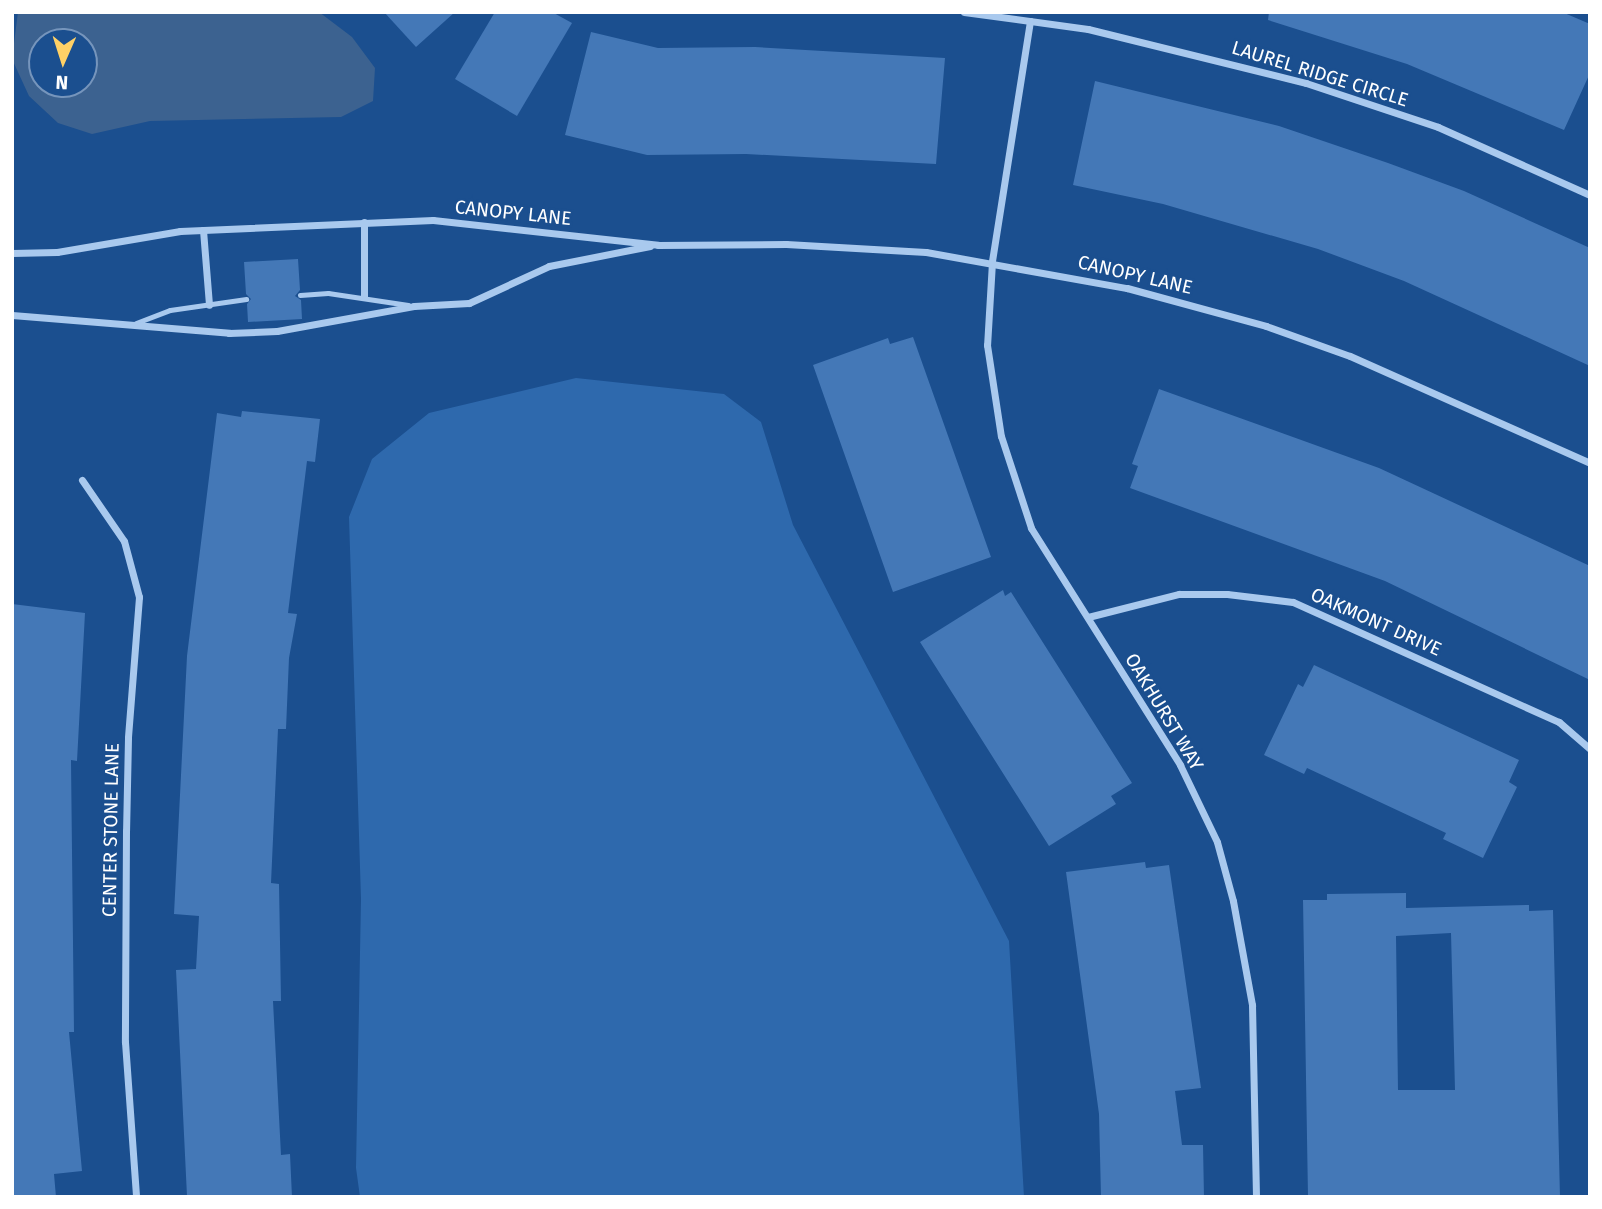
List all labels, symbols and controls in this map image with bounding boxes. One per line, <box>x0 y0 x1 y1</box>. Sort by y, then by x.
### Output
north arrow <box>28 28 98 98</box>
street label: LAUREL RIDGE CIRCLE <box>1229 36 1411 112</box>
text: N <box>55 71 69 94</box>
street label: CANOPY LANE <box>454 196 572 230</box>
street label: CANOPY LANE <box>1075 251 1195 299</box>
street label: OAKMONT DRIVE <box>1307 583 1445 661</box>
street label: OAKHURST WAY <box>1120 649 1208 775</box>
street label: CENTER STONE LANE <box>98 743 124 917</box>

